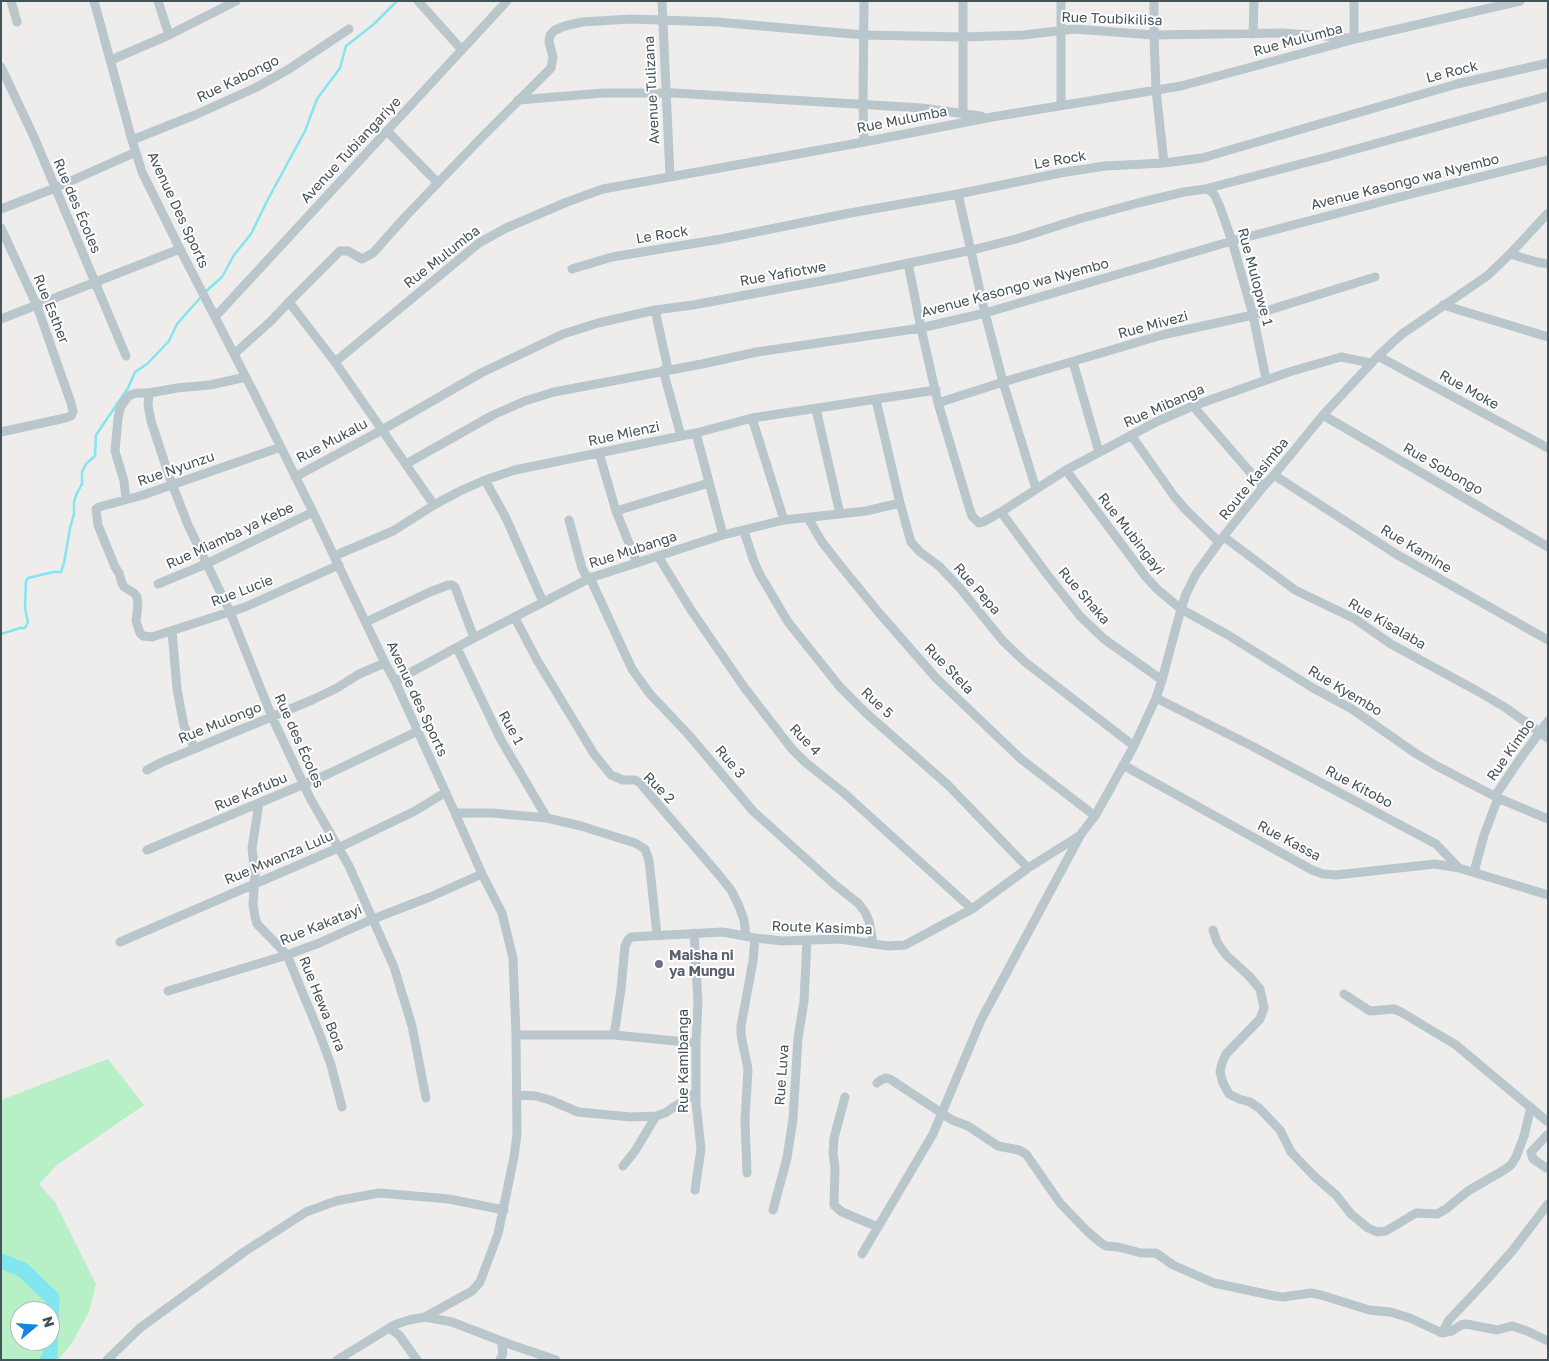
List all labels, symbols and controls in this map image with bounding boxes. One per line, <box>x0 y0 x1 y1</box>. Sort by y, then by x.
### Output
street label: Rue Toubikilisa <box>1061 9 1163 29</box>
street label: Rue Mulumba <box>1252 20 1344 60</box>
street label: Avenue Tulizana <box>641 35 663 145</box>
street label: Rue Kabongo <box>194 52 282 106</box>
street label: Le Rock <box>1424 57 1480 87</box>
street label: Avenue Tubiangariye <box>297 93 405 207</box>
street label: Rue Mulumba <box>855 103 949 137</box>
street label: Le Rock <box>1033 147 1087 173</box>
street label: Avenue Des Sports <box>144 149 212 271</box>
street label: Avenue Kasongo wa Nyembo <box>1309 150 1501 214</box>
street label: Rue des Écoles <box>49 156 105 256</box>
street label: Rue Mulumba <box>401 222 483 292</box>
street label: Le Rock <box>635 223 689 247</box>
street label: Rue Mulopwe 1 <box>1234 226 1276 328</box>
street label: Avenue Kasongo wa Nyembo <box>919 255 1111 321</box>
street label: Rue Yafiotwe <box>739 258 827 290</box>
street label: Rue Esther <box>30 272 72 346</box>
street label: Rue Mivezi <box>1116 308 1190 342</box>
street label: Rue Moke <box>1436 367 1502 413</box>
street label: Rue Mibanga <box>1121 381 1207 431</box>
street label: Rue Mukalu <box>293 415 371 467</box>
street label: Rue Mienzi <box>587 418 661 450</box>
street label: Route Kasimba <box>1216 434 1292 524</box>
street label: Rue Sobongo <box>1400 439 1486 499</box>
street label: Rue Nyunzu <box>135 448 217 490</box>
street label: Rue Mubingayi <box>1094 490 1168 578</box>
street label: Rue Miamba ya Kebe <box>164 499 296 573</box>
street label: Rue Kamine <box>1378 521 1454 577</box>
street label: Rue Mubanga <box>587 528 679 572</box>
street label: Rue Pepa <box>950 560 1004 618</box>
street label: Rue Shaka <box>1055 564 1113 628</box>
street label: Rue Lucie <box>209 572 275 610</box>
street label: Rue Kisalaba <box>1345 595 1429 653</box>
street label: Avenue des Sports <box>383 639 451 759</box>
street label: Rue Stela <box>921 640 977 698</box>
street label: Rue Kyembo <box>1305 662 1385 720</box>
street label: Rue 5 <box>858 684 896 722</box>
street label: Rue des Écoles <box>271 691 327 791</box>
street label: Rue Mulongo <box>176 699 264 747</box>
street label: Rue 1 <box>495 708 527 748</box>
street label: Rue Kimbo <box>1483 716 1539 784</box>
street label: Rue 4 <box>786 721 824 759</box>
street label: Rue 3 <box>712 742 748 782</box>
street label: Rue Kitobo <box>1322 762 1396 812</box>
street label: Rue Kafubu <box>212 769 290 815</box>
street label: Rue 2 <box>640 769 678 807</box>
street label: Rue Kassa <box>1254 817 1324 865</box>
street label: Rue Mwanza Lulu <box>222 827 336 889</box>
street label: Rue Kakatayi <box>277 901 365 949</box>
street label: Route Kasimba <box>771 918 873 938</box>
place label: Maisha ni ya Mungu <box>669 948 735 980</box>
street label: Rue Hewa Bora <box>295 954 349 1054</box>
marker: Maisha ni ya Mungu <box>653 958 665 970</box>
street label: Rue Kamibanga <box>676 1009 692 1113</box>
street label: Rue Luva <box>771 1044 793 1106</box>
north arrow <box>10 1301 60 1351</box>
text: N <box>39 1314 59 1329</box>

